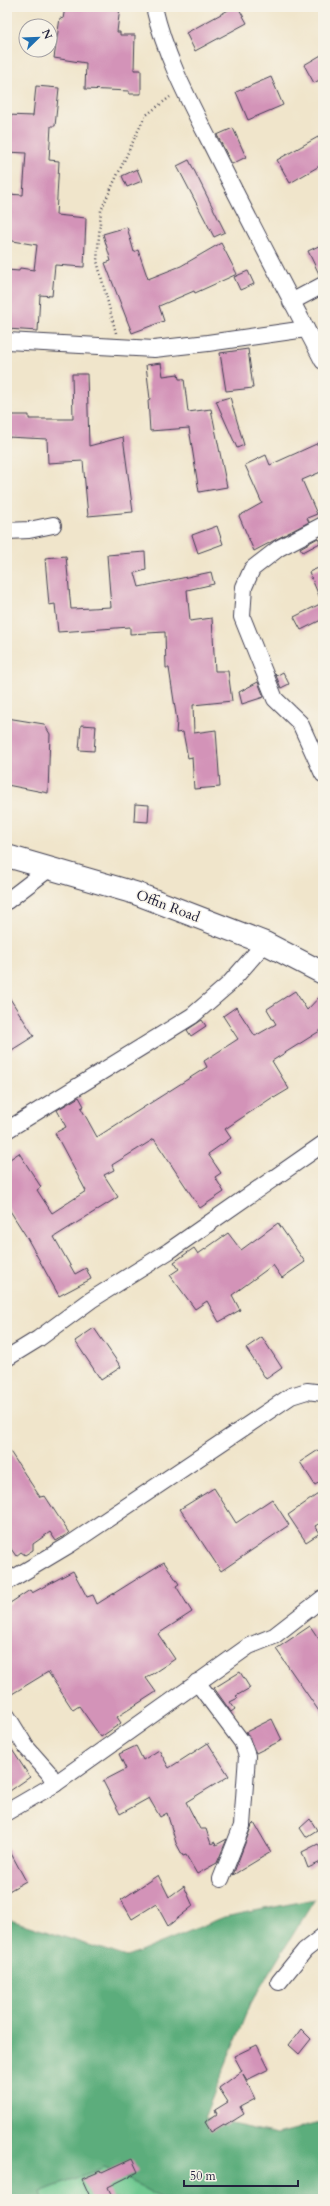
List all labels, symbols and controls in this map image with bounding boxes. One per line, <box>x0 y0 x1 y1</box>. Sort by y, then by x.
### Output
north arrow <box>18 18 58 58</box>
text: N <box>38 27 56 42</box>
street label: Offin Road <box>133 885 203 927</box>
scale bar <box>184 2162 298 2188</box>
text: 50 m <box>190 2168 217 2184</box>

